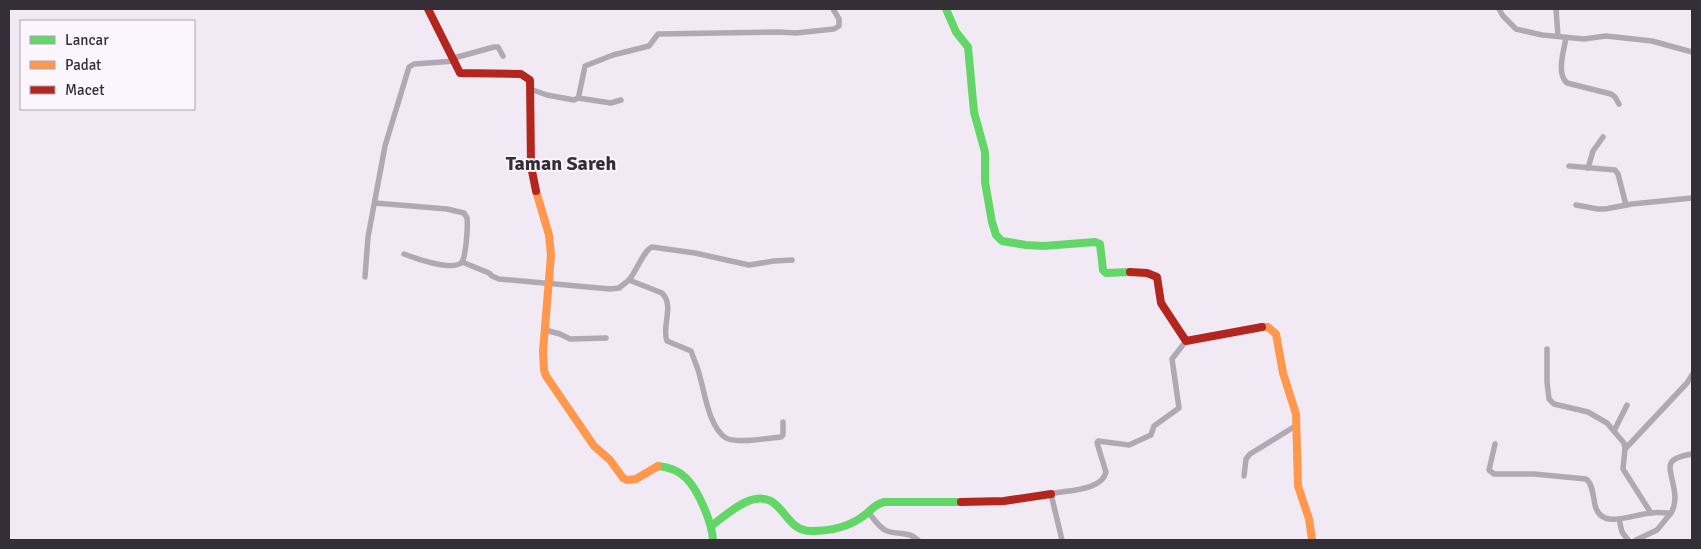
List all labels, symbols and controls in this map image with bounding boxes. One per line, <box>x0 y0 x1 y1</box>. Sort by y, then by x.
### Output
legend <box>20 20 195 110</box>
text: Lancar <box>65 31 109 49</box>
text: Padat <box>65 56 101 74</box>
text: Macet <box>65 81 104 99</box>
district label: Taman Sareh <box>506 151 616 176</box>

